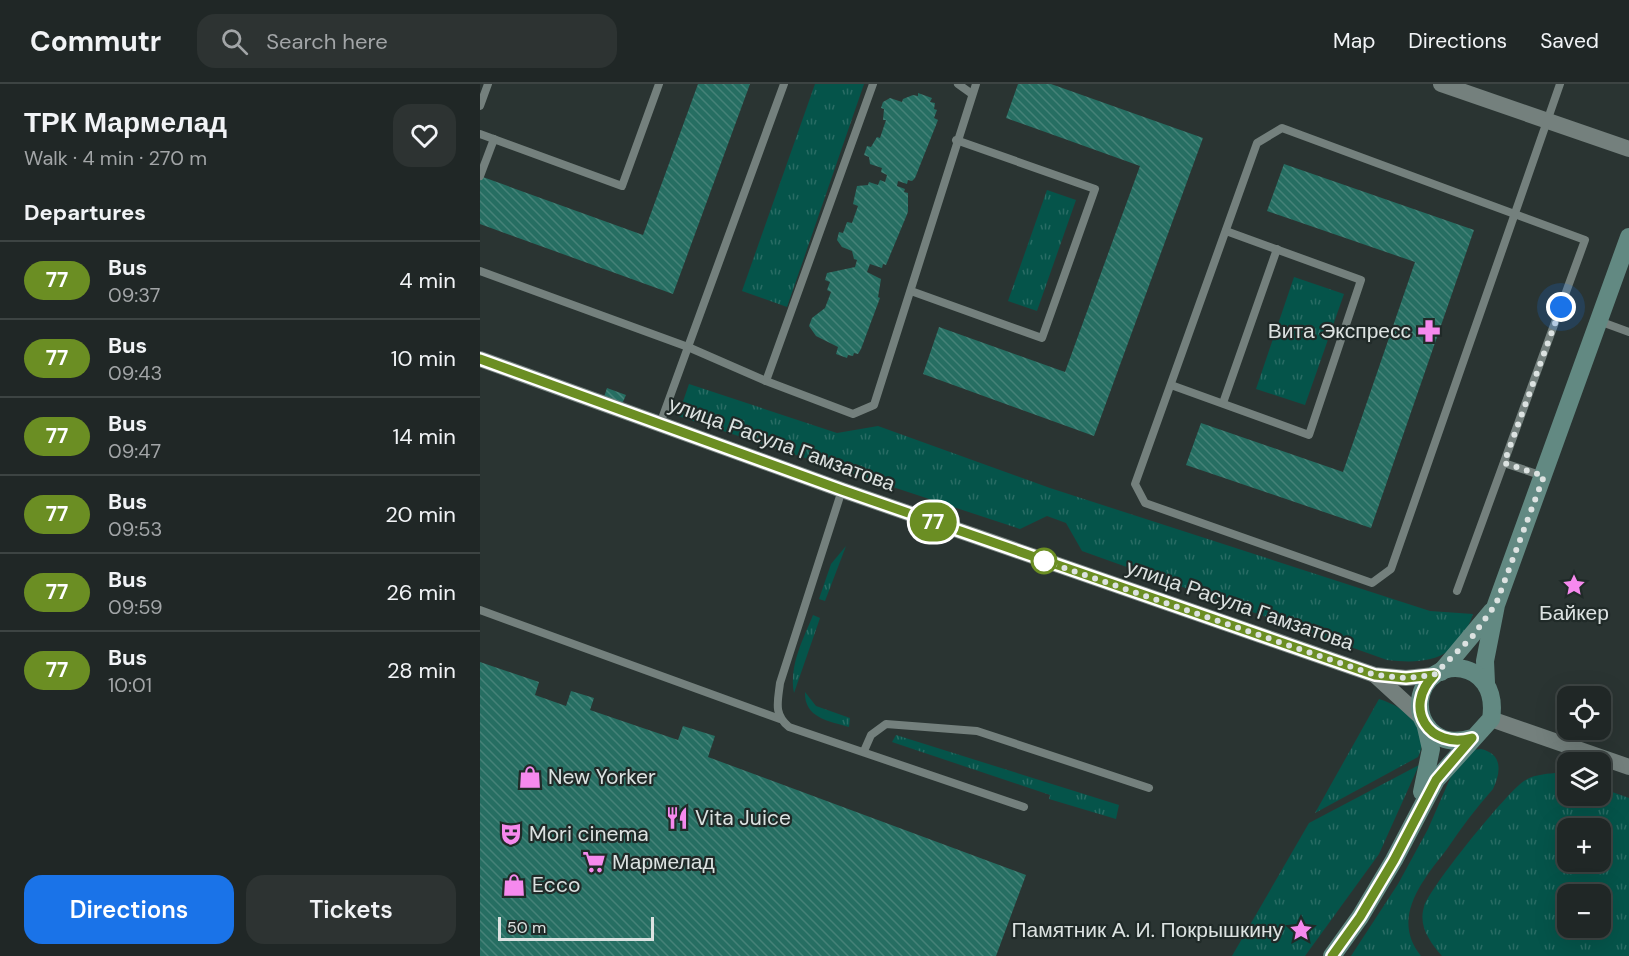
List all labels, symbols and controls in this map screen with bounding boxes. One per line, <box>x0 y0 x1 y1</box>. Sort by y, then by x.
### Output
search box <box>197 14 617 68</box>
text: Commutr <box>30 23 161 60</box>
icon: search <box>218 25 251 58</box>
text: Search here <box>266 27 388 56</box>
text: Map <box>1333 27 1375 55</box>
text: Directions <box>1408 27 1507 55</box>
text: Saved <box>1540 27 1599 55</box>
text: ТРК Мармелад <box>24 104 227 141</box>
button: heart <box>393 104 456 167</box>
text: Walk · 4 min · 270 m <box>24 145 207 171</box>
text: Departures <box>24 198 146 227</box>
text: Bus <box>108 253 147 282</box>
text: 77 <box>46 266 68 294</box>
text: 4 min <box>399 266 456 295</box>
text: 09:37 <box>108 282 160 308</box>
your location <box>1546 292 1576 322</box>
place label: Вита Экспресс <box>1268 317 1411 345</box>
pharmacy icon: Вита Экспресс <box>1416 318 1442 344</box>
text: Bus <box>108 331 147 360</box>
text: 77 <box>46 344 68 372</box>
text: 10 min <box>391 344 456 373</box>
text: 09:43 <box>108 360 162 386</box>
street label: улица Расула Гамзатова <box>665 390 899 498</box>
text: Bus <box>108 409 147 438</box>
text: 77 <box>46 422 68 450</box>
text: 14 min <box>392 422 456 451</box>
text: 09:47 <box>108 438 161 464</box>
text: Bus <box>108 487 147 516</box>
text: 77 <box>46 500 68 528</box>
text: 20 min <box>385 500 456 529</box>
line badge: 77 <box>906 502 960 542</box>
text: 77 <box>922 508 944 536</box>
text: 09:53 <box>108 516 162 542</box>
unlabelled marker <box>1031 548 1057 574</box>
street label: улица Расула Гамзатова <box>1122 553 1358 657</box>
text: Bus <box>108 565 147 594</box>
place icon: Байкер <box>1561 572 1587 598</box>
text: 77 <box>46 578 68 606</box>
text: 26 min <box>386 578 456 607</box>
text: 09:59 <box>108 594 162 620</box>
place label: Байкер <box>1539 599 1609 627</box>
text: Bus <box>108 643 147 672</box>
text: 77 <box>46 656 68 684</box>
text: 28 min <box>387 656 456 685</box>
text: 10:01 <box>108 672 152 698</box>
map controls <box>1557 686 1611 938</box>
button: locate <box>1557 686 1611 740</box>
button: layers <box>1557 752 1611 806</box>
place label: New Yorker <box>548 763 656 791</box>
shop icon: New Yorker <box>517 764 543 790</box>
place label: Vita Juice <box>695 804 791 832</box>
restaurant icon: Vita Juice <box>664 805 690 831</box>
button: + <box>1557 818 1611 872</box>
place label: Mori cinema <box>529 820 649 848</box>
theatre icon: Mori cinema <box>498 821 524 847</box>
place label: Мармелад <box>612 848 715 876</box>
supermarket icon: Мармелад <box>581 849 607 875</box>
place label: Ecco <box>532 871 580 899</box>
shop icon: Ecco <box>501 872 527 898</box>
button: Directions <box>24 875 234 944</box>
button: Tickets <box>246 875 456 944</box>
button: − <box>1557 884 1611 938</box>
scale bar <box>498 914 654 942</box>
place label: Памятник А. И. Покрышкину <box>1012 916 1283 944</box>
text: 50 m <box>507 917 546 938</box>
place icon: Памятник А. И. Покрышкину <box>1288 917 1314 943</box>

